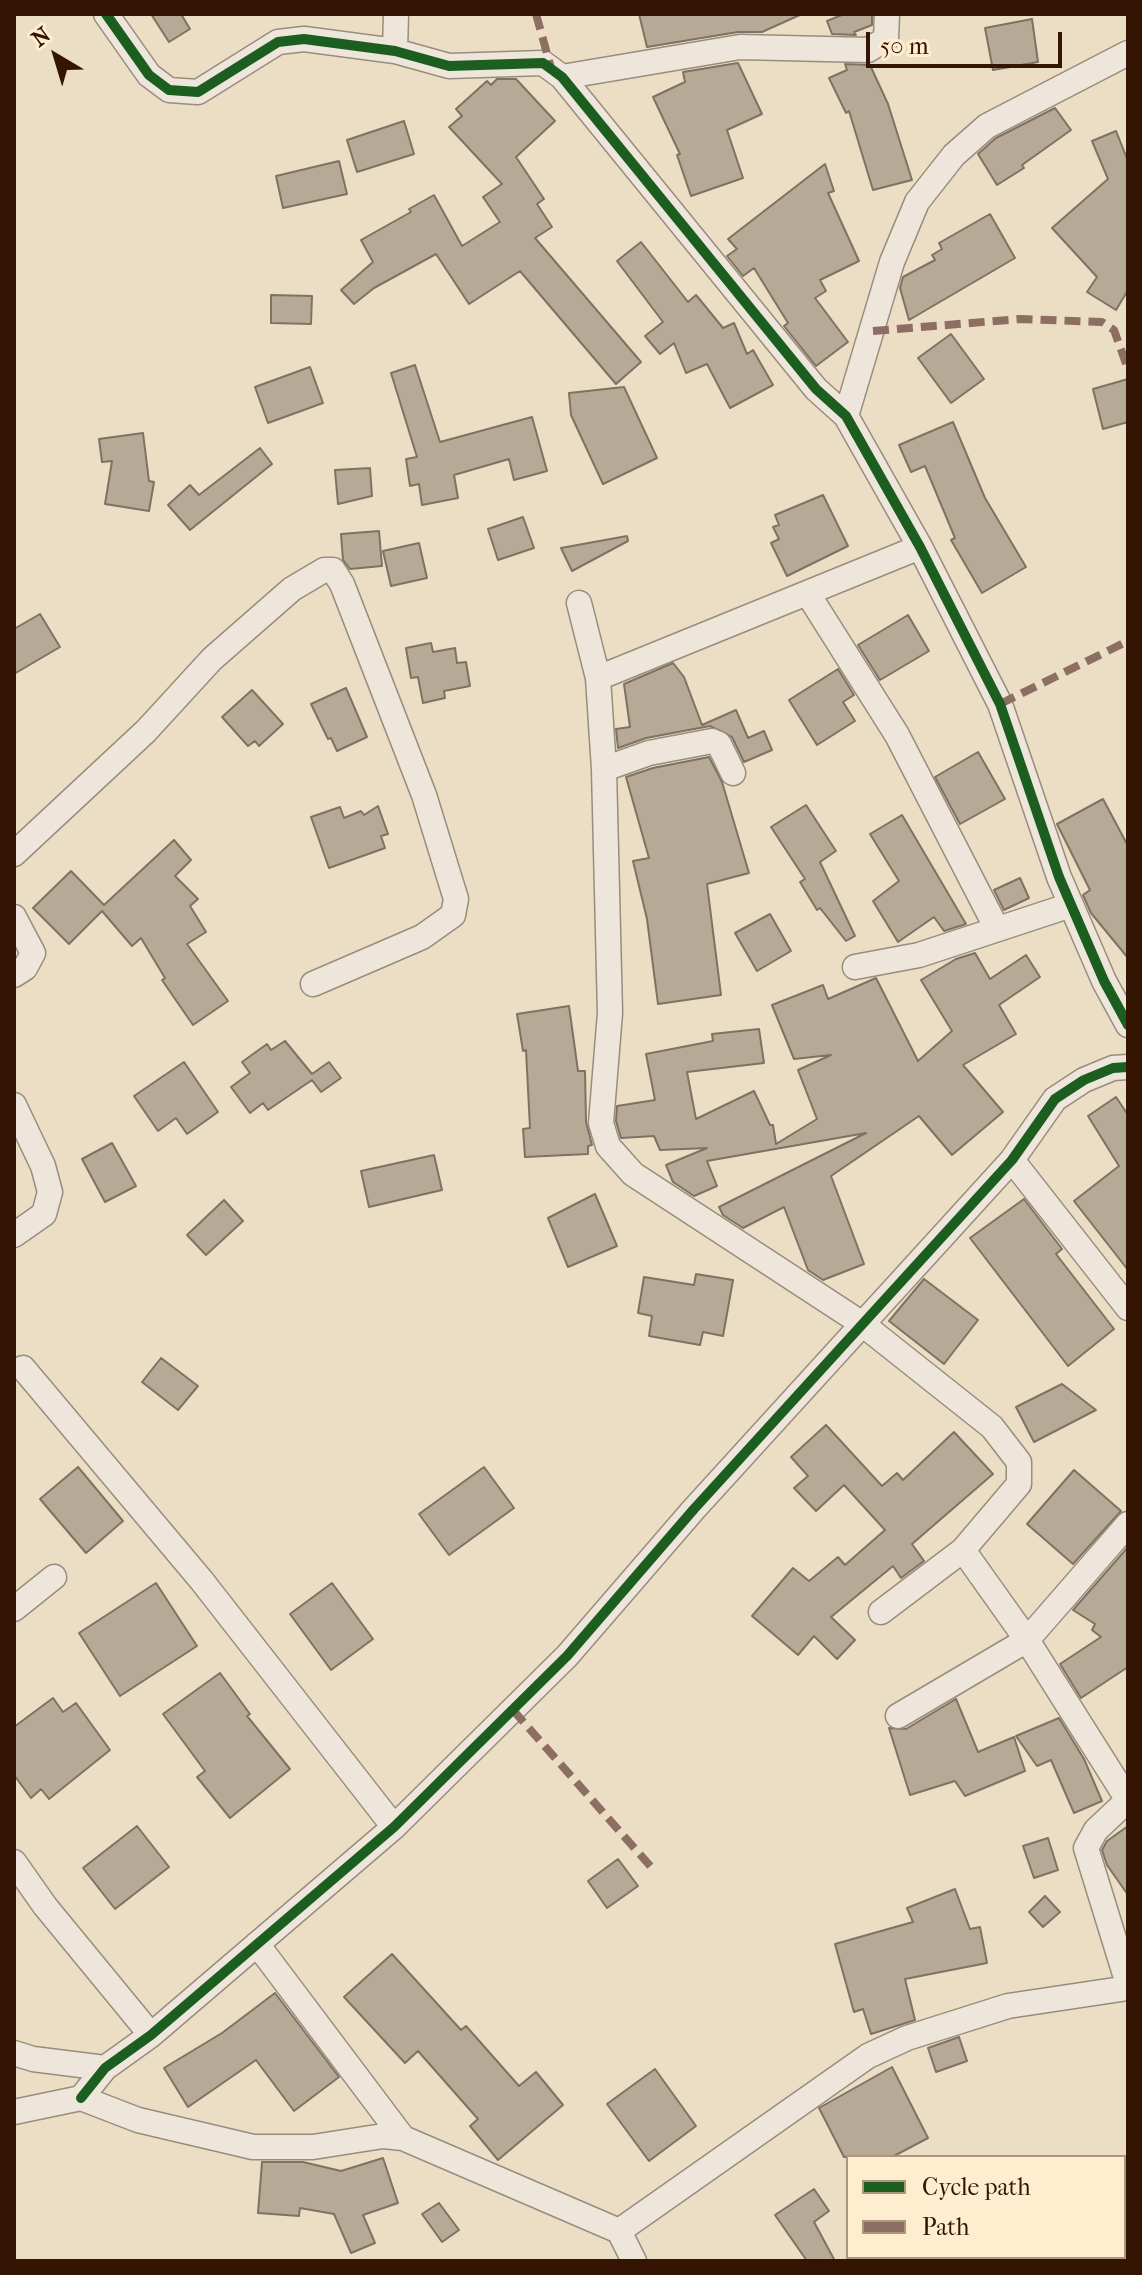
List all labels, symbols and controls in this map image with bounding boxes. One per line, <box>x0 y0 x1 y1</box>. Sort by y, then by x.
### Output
north arrow <box>16 16 96 96</box>
scale bar <box>870 16 1066 66</box>
text: N <box>27 22 56 52</box>
text: 50 m <box>880 32 929 60</box>
legend <box>846 2155 1126 2259</box>
text: Cycle path <box>922 2173 1031 2201</box>
text: Path <box>922 2213 969 2241</box>

